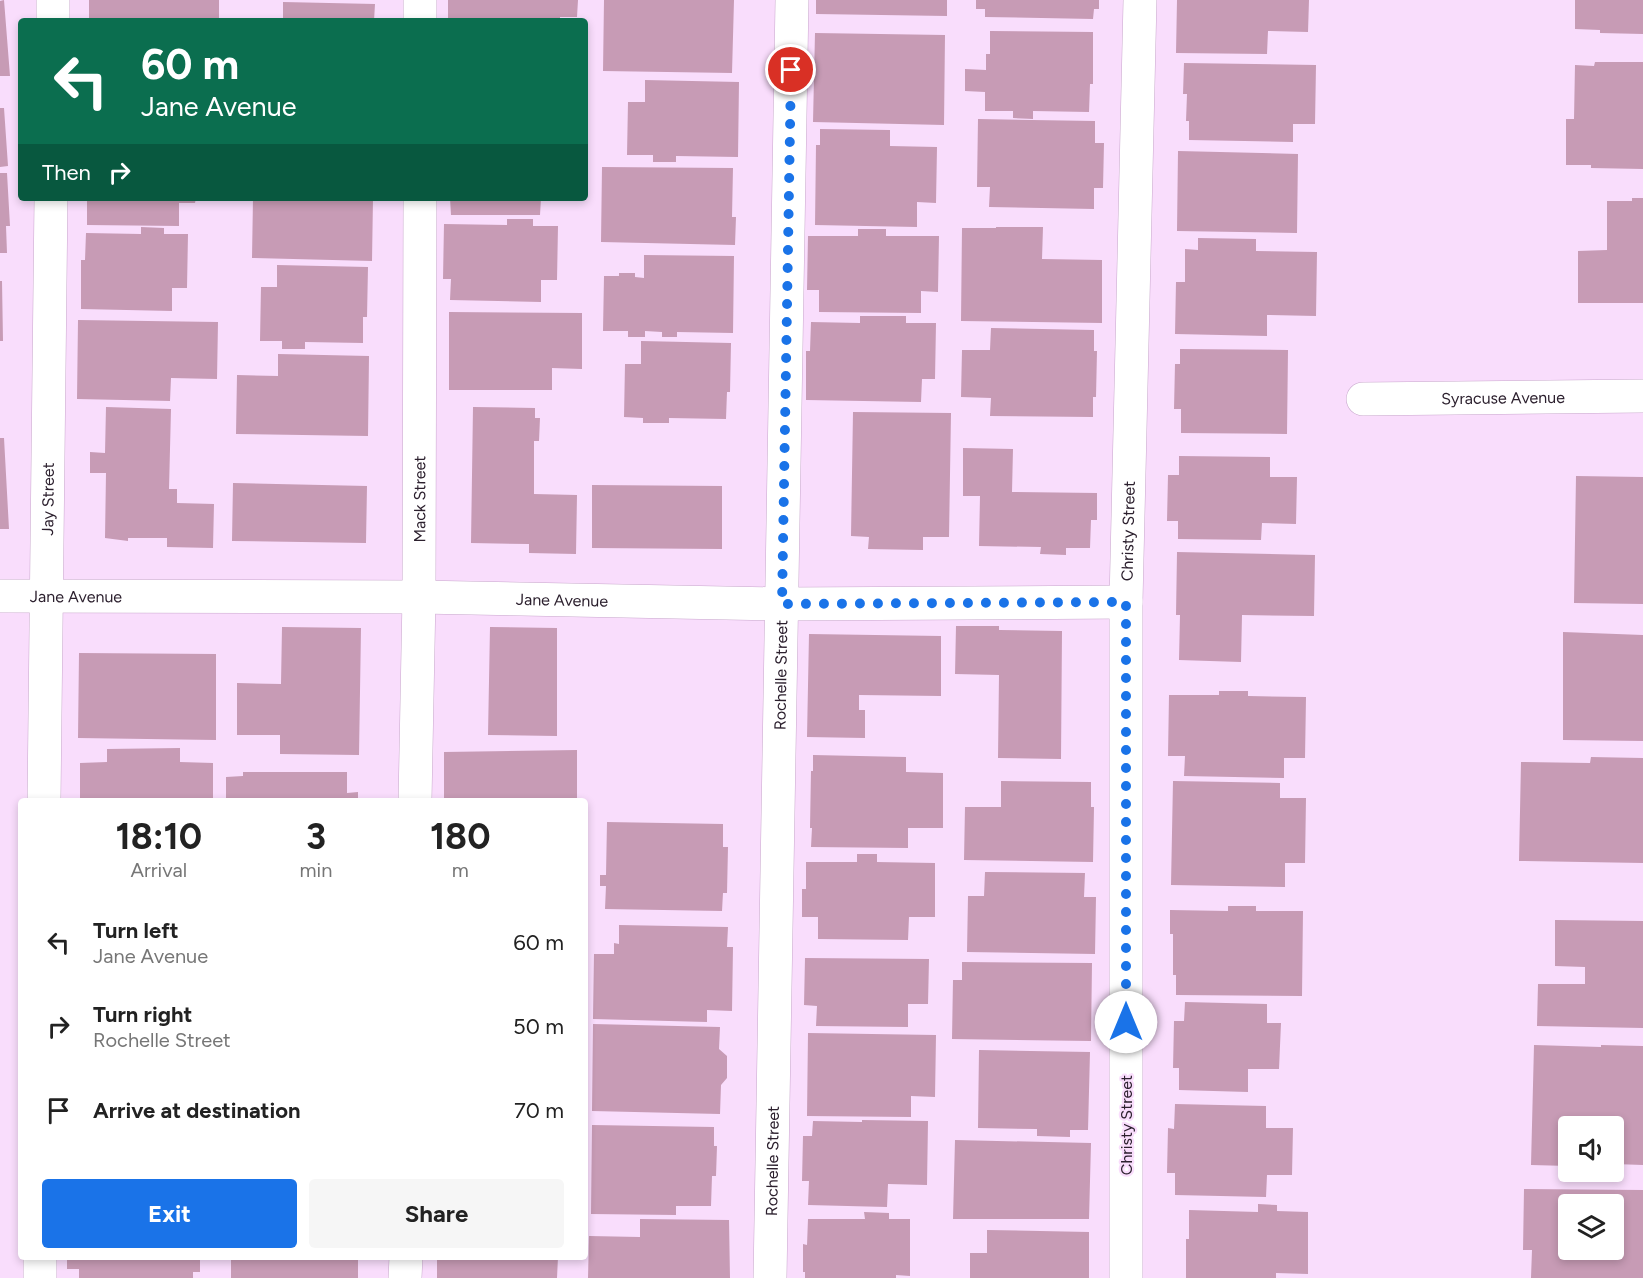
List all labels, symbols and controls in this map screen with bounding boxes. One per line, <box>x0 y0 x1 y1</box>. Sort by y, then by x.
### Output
text: 60 m <box>141 39 239 90</box>
icon: left <box>42 42 120 120</box>
pin <box>765 44 816 95</box>
icon: arrive <box>774 53 807 86</box>
text: Jane Avenue <box>141 90 296 123</box>
icon: right <box>103 156 136 189</box>
text: Then <box>42 159 91 186</box>
street label: Syracuse Avenue <box>1441 388 1565 408</box>
street label: Mack Street <box>410 456 429 543</box>
street label: Jay Street <box>38 462 58 536</box>
street label: Christy Street <box>1117 481 1139 581</box>
street label: Jane Avenue <box>30 587 122 606</box>
street label: Jane Avenue <box>516 590 609 611</box>
street label: Rochelle Street <box>770 620 791 730</box>
text: 18:10 <box>116 815 202 858</box>
text: 3 <box>306 815 326 858</box>
text: 180 <box>430 815 490 858</box>
text: Arrival <box>131 858 187 882</box>
text: min <box>300 858 332 882</box>
text: m <box>452 858 469 882</box>
text: Turn left <box>93 917 179 944</box>
icon: left <box>42 926 75 959</box>
text: 60 m <box>513 929 564 956</box>
text: Jane Avenue <box>93 944 208 968</box>
position arrow <box>1094 990 1158 1054</box>
text: Turn right <box>93 1001 192 1028</box>
icon: right <box>42 1010 75 1043</box>
text: 50 m <box>513 1013 564 1040</box>
text: Rochelle Street <box>93 1028 231 1052</box>
street label: Christy Street <box>1117 1075 1136 1175</box>
icon: arrive <box>42 1094 75 1127</box>
text: Arrive at destination <box>93 1097 301 1124</box>
text: 70 m <box>514 1097 564 1124</box>
street label: Rochelle Street <box>762 1106 783 1216</box>
map controls <box>1558 1116 1624 1260</box>
button: sound <box>1558 1116 1624 1182</box>
button: Exit <box>42 1179 297 1248</box>
button: Share <box>309 1179 564 1248</box>
button: layers <box>1558 1194 1624 1260</box>

